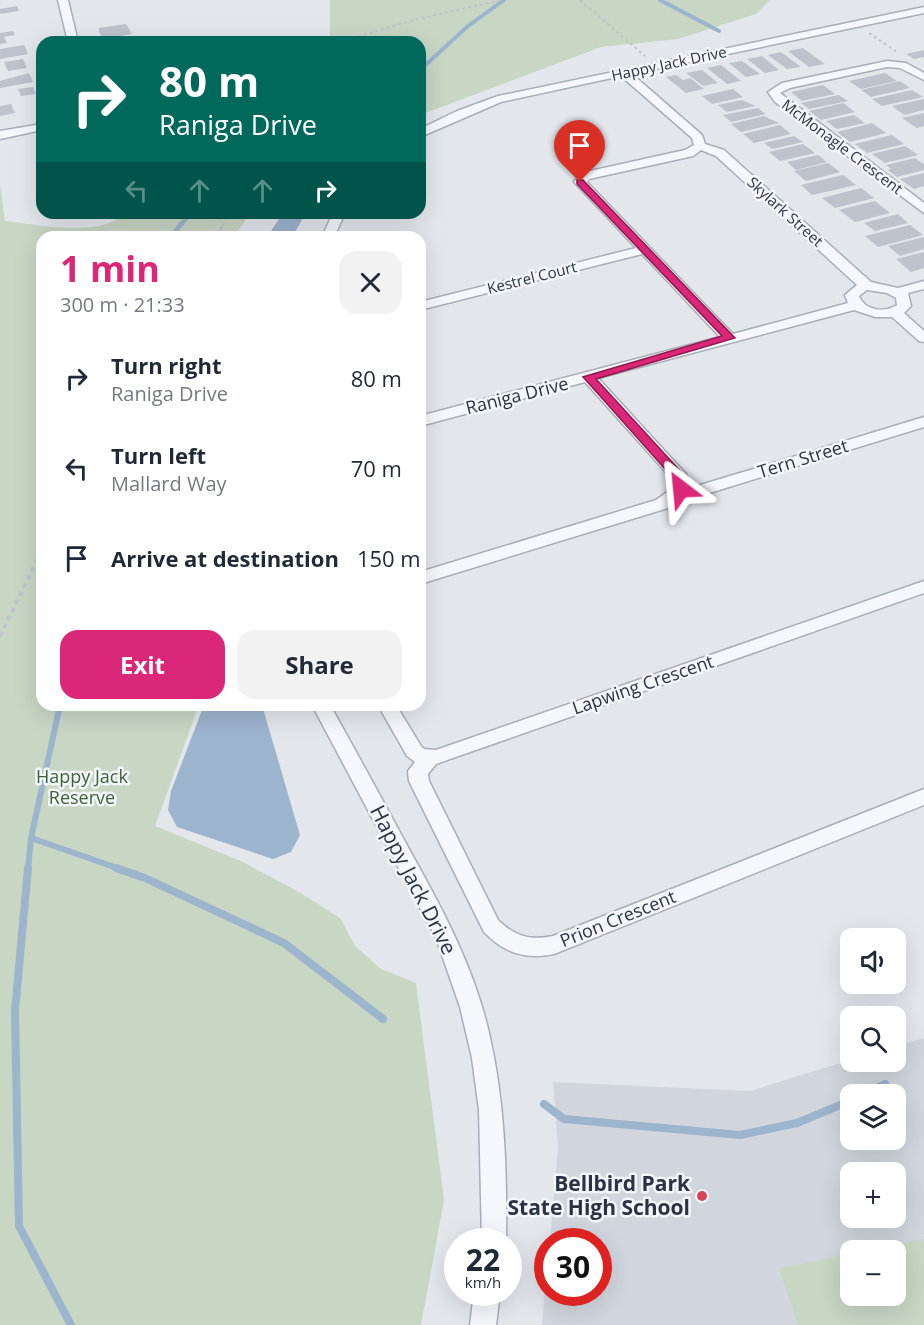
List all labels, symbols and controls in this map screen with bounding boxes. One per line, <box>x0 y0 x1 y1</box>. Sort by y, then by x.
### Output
street label: Happy Jack Drive <box>609 41 728 85</box>
text: 80 m <box>159 52 259 109</box>
icon: right <box>60 60 138 138</box>
street label: McMonagle Crescent <box>778 94 907 198</box>
text: Raniga Drive <box>159 106 317 143</box>
pin <box>554 120 605 182</box>
icon: arrive <box>563 129 596 162</box>
street label: Skylark Street <box>743 172 828 251</box>
icon: left <box>120 174 153 207</box>
icon: ahead <box>183 174 216 207</box>
icon: ahead <box>246 174 279 207</box>
icon: right <box>309 174 342 207</box>
text: 1 min <box>60 244 160 293</box>
button: close <box>339 251 402 314</box>
street label: Kestrel Court <box>485 256 579 298</box>
text: 300 m · 21:33 <box>60 291 185 318</box>
text: Turn right <box>111 350 222 380</box>
icon: right <box>60 362 93 395</box>
text: 80 m <box>351 363 402 393</box>
street label: Raniga Drive <box>463 371 571 419</box>
text: Raniga Drive <box>111 380 228 407</box>
street label: Tern Street <box>755 433 851 483</box>
text: Turn left <box>111 440 206 470</box>
icon: left <box>60 452 93 485</box>
text: 70 m <box>351 453 402 483</box>
position arrow <box>649 457 713 521</box>
text: Mallard Way <box>111 470 227 497</box>
icon: arrive <box>60 542 93 575</box>
text: Arrive at destination <box>111 543 339 573</box>
text: 150 m <box>357 543 421 573</box>
button: Exit <box>60 630 225 699</box>
button: Share <box>237 630 402 699</box>
street label: Lapwing Crescent <box>569 649 717 719</box>
park label: Happy Jack Reserve <box>36 764 128 809</box>
street label: Happy Jack Drive <box>364 800 464 959</box>
street label: Prion Crescent <box>556 884 679 952</box>
map controls <box>840 928 906 1306</box>
button: sound <box>840 928 906 994</box>
button: search <box>840 1006 906 1072</box>
button: layers <box>840 1084 906 1150</box>
button: + <box>840 1162 906 1228</box>
place label: Bellbird Park State High School <box>507 1169 691 1221</box>
marker: Bellbird Park State High School <box>695 1189 709 1203</box>
speed limit sign: 30 <box>534 1228 612 1306</box>
text: 22 <box>466 1239 500 1280</box>
button: − <box>840 1240 906 1306</box>
text: km/h <box>465 1272 501 1292</box>

